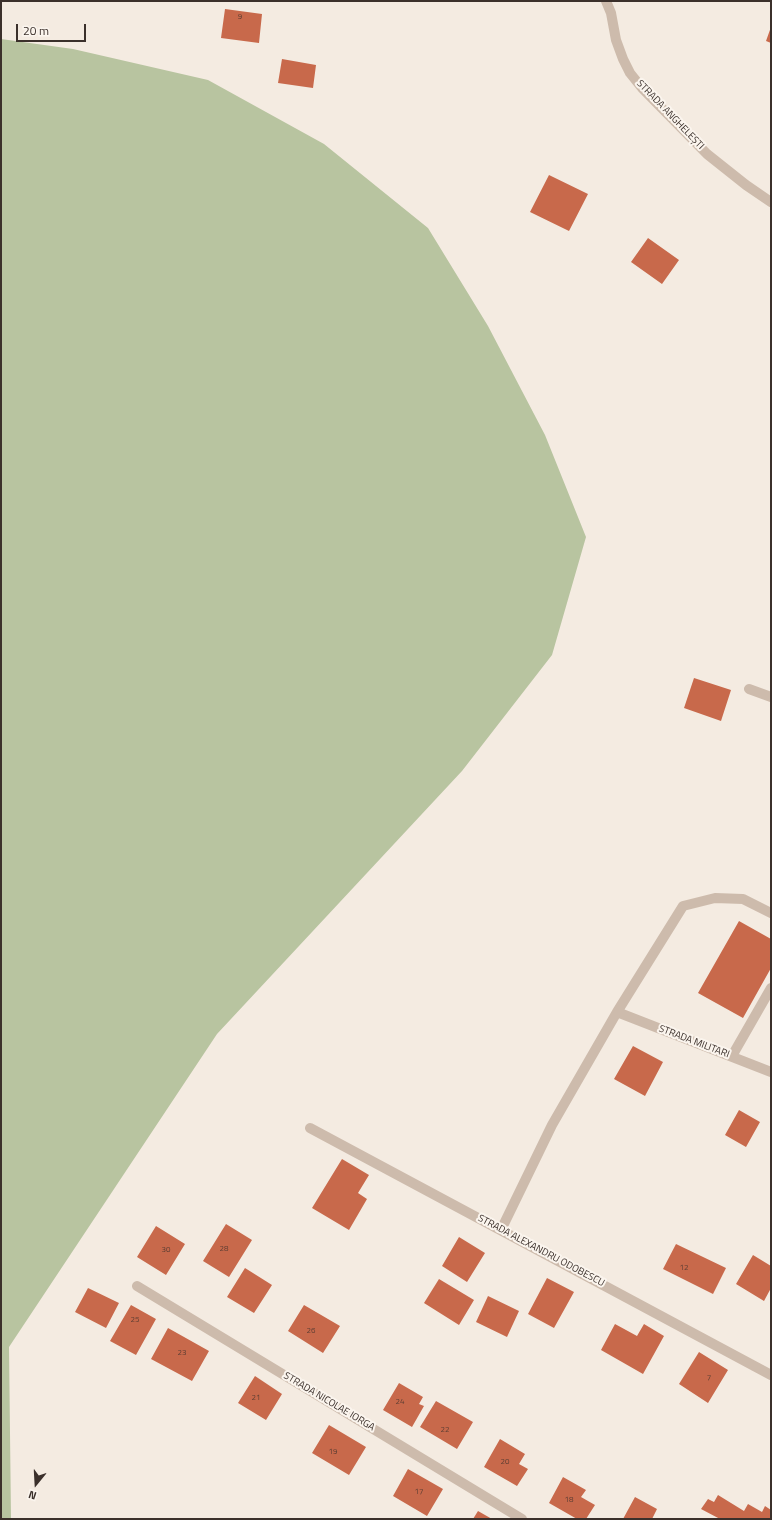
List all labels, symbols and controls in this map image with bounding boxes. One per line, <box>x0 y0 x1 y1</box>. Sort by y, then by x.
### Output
house number: 9 <box>238 12 242 22</box>
scale bar <box>18 16 88 42</box>
text: 20 m <box>23 21 49 40</box>
street label: STRADA ANGHELEȘTI <box>634 78 706 152</box>
street label: STRADA MILITARI <box>657 1023 731 1061</box>
street label: STRADA ALEXANDRU ODOBESCU <box>476 1212 606 1290</box>
house number: 28 <box>220 1244 228 1254</box>
house number: 30 <box>162 1245 170 1255</box>
house number: 12 <box>680 1263 688 1273</box>
house number: 25 <box>131 1315 139 1325</box>
house number: 26 <box>307 1326 315 1336</box>
house number: 23 <box>178 1348 186 1358</box>
street label: STRADA NICOLAE IORGA <box>281 1370 377 1434</box>
house number: 7 <box>707 1373 711 1383</box>
house number: 21 <box>252 1393 260 1403</box>
house number: 24 <box>396 1397 404 1407</box>
house number: 22 <box>441 1425 449 1435</box>
house number: 19 <box>329 1447 337 1457</box>
house number: 20 <box>501 1457 509 1467</box>
north arrow <box>16 1464 56 1504</box>
text: N <box>26 1487 38 1504</box>
house number: 17 <box>415 1487 423 1497</box>
house number: 18 <box>565 1495 573 1505</box>

